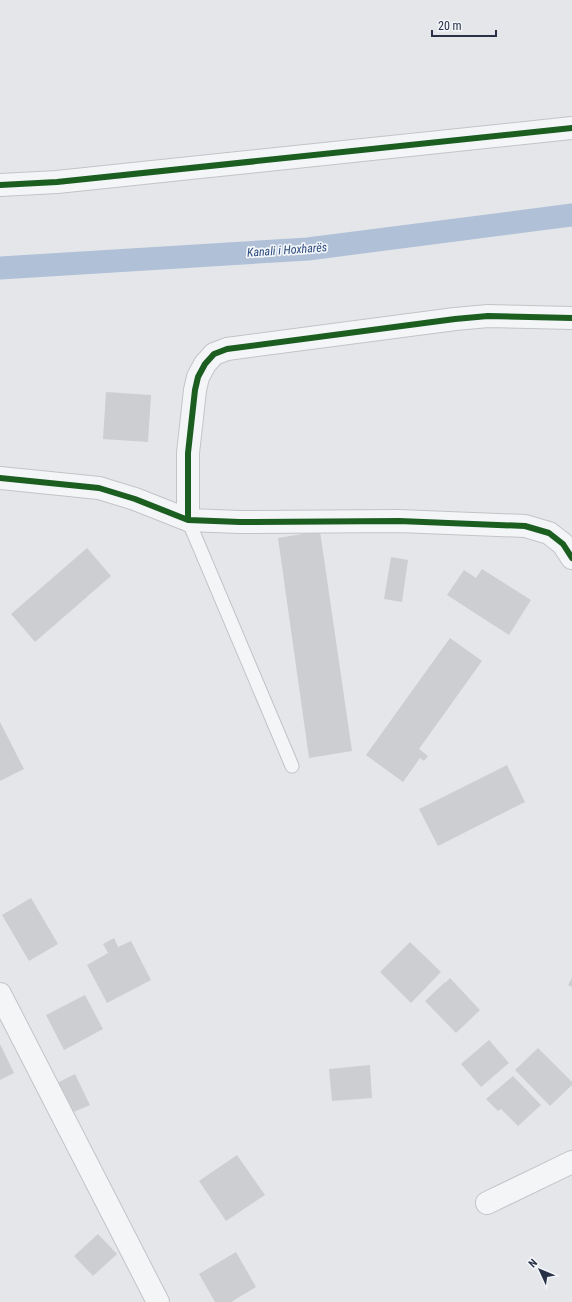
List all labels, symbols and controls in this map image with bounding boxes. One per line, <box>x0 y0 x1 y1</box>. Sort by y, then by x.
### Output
scale bar <box>432 12 496 38</box>
text: 20 m <box>438 19 462 33</box>
water label: Kanali i Hoxharës <box>247 240 327 260</box>
north arrow <box>520 1250 560 1290</box>
text: N <box>526 1256 540 1270</box>

